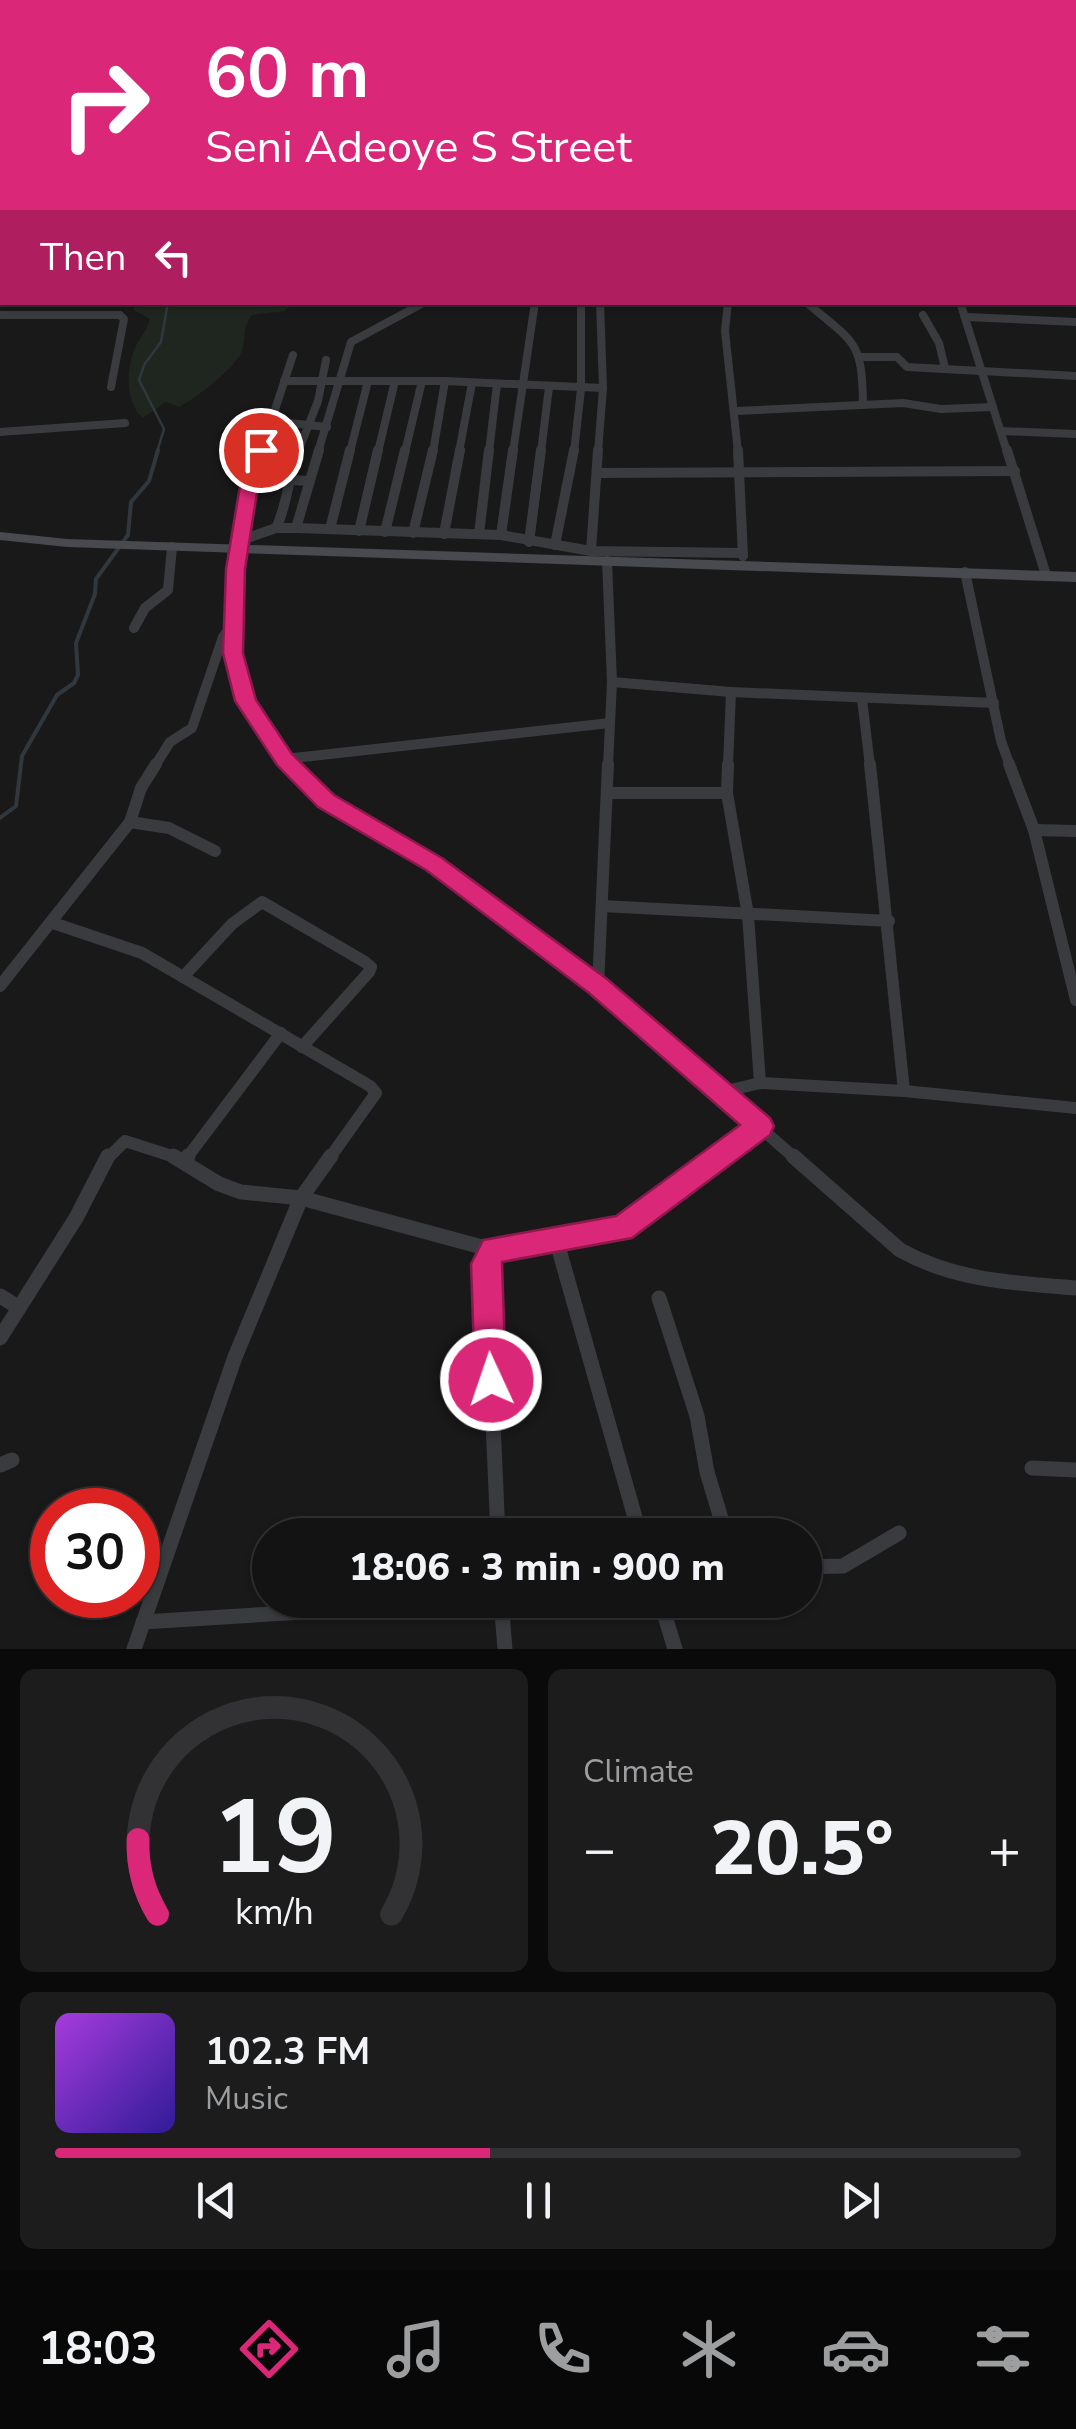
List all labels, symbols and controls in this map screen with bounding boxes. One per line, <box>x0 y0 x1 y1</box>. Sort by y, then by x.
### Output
text: 60 m <box>205 26 369 122</box>
icon: right <box>40 40 170 170</box>
text: Seni Adeoye S Street <box>205 117 632 178</box>
icon: left <box>146 230 201 285</box>
text: Then <box>40 232 126 283</box>
pin <box>219 408 304 493</box>
icon: arrive <box>234 423 289 478</box>
position arrow <box>439 1328 543 1432</box>
speed limit sign: 30 <box>30 1488 160 1618</box>
text: 18:06 · 3 min · 900 m <box>349 1542 725 1593</box>
text: Climate <box>583 1750 694 1793</box>
text: 19 <box>212 1767 336 1909</box>
text: 20.5° <box>710 1798 894 1900</box>
text: − <box>583 1812 616 1887</box>
text: + <box>988 1812 1021 1887</box>
text: km/h <box>235 1888 313 1937</box>
text: 102.3 FM <box>205 2026 370 2077</box>
text: Music <box>205 2077 288 2120</box>
icon: previous <box>189 2173 244 2228</box>
icon: pause <box>511 2173 566 2228</box>
icon: next <box>833 2173 888 2228</box>
icon: directions <box>234 2314 304 2384</box>
icon: music <box>381 2314 451 2384</box>
icon: phone <box>528 2314 598 2384</box>
icon: climate <box>674 2314 744 2384</box>
icon: car <box>821 2314 891 2384</box>
icon: filters <box>968 2314 1038 2384</box>
text: 18:03 <box>38 2319 158 2380</box>

